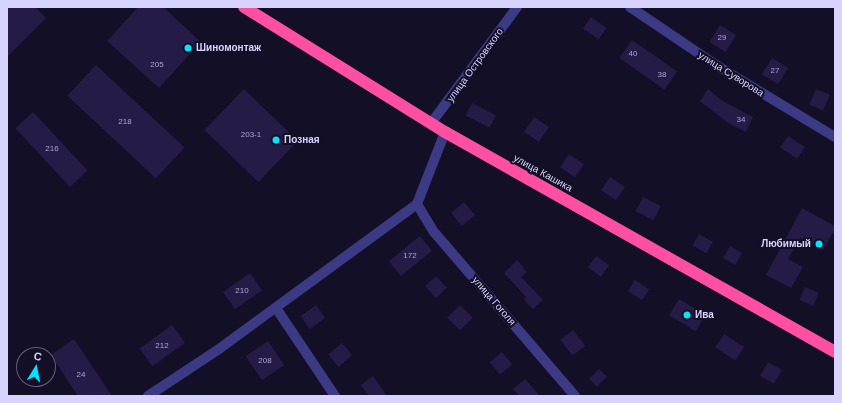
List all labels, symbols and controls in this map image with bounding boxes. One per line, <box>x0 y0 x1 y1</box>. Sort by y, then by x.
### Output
street label: улица Островского <box>444 26 506 104</box>
house number: 29 <box>718 33 726 43</box>
place label: Шиномонтаж <box>196 42 261 54</box>
marker: Шиномонтаж <box>183 43 193 53</box>
house number: 40 <box>629 49 637 59</box>
street label: улица Суворова <box>696 49 766 99</box>
house number: 205 <box>150 60 164 70</box>
house number: 27 <box>771 66 779 76</box>
house number: 38 <box>658 70 666 80</box>
house number: 34 <box>737 115 745 125</box>
house number: 218 <box>118 117 132 127</box>
house number: 203-1 <box>241 130 261 140</box>
place label: Позная <box>284 134 320 146</box>
marker: Позная <box>271 135 281 145</box>
house number: 216 <box>45 144 59 154</box>
street label: улица Кашика <box>511 152 575 194</box>
place label: Любимый <box>761 238 811 250</box>
marker: Любимый <box>814 239 824 249</box>
house number: 172 <box>403 251 417 261</box>
street label: улица Гоголя <box>470 274 518 328</box>
house number: 210 <box>235 286 249 296</box>
place label: Ива <box>695 309 714 321</box>
marker: Ива <box>682 310 692 320</box>
house number: 212 <box>155 341 169 351</box>
north arrow <box>16 347 56 387</box>
text: С <box>33 350 43 363</box>
house number: 208 <box>258 356 272 366</box>
house number: 24 <box>77 370 85 380</box>

